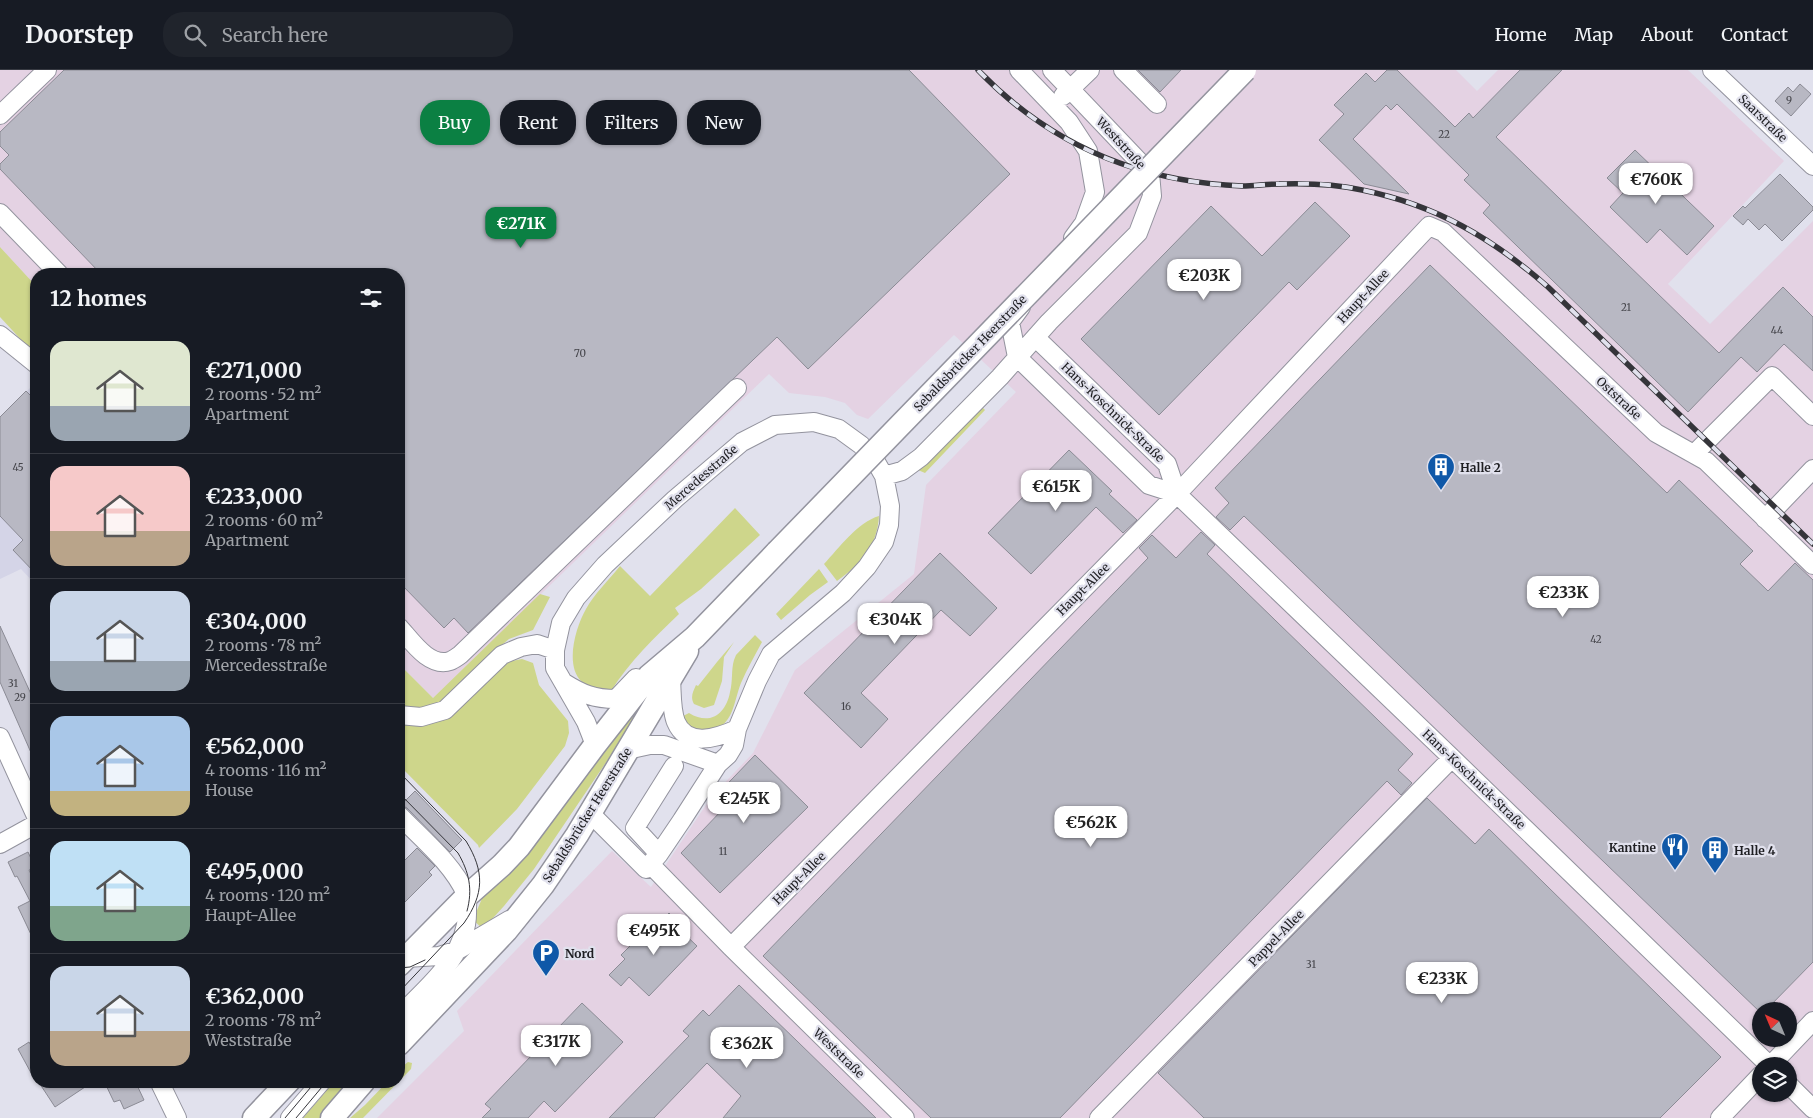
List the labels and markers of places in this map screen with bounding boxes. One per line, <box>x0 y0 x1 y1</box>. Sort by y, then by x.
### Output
pin: €760K <box>1621 162 1691 205</box>
pin: €271K <box>486 206 556 249</box>
pin: €203K <box>1169 258 1239 301</box>
building icon: Halle 2 <box>1426 452 1456 491</box>
place label: Halle 2 <box>1460 460 1501 475</box>
pin: €615K <box>1021 470 1091 512</box>
pin: €233K <box>1528 576 1598 618</box>
pin: €304K <box>860 602 930 645</box>
pin: €245K <box>709 782 779 824</box>
pin: €562K <box>1056 806 1126 848</box>
restaurant icon: Kantine <box>1660 832 1690 871</box>
building icon: Halle 4 <box>1700 835 1730 874</box>
place label: Kantine <box>1609 840 1656 855</box>
place label: Halle 4 <box>1734 843 1776 858</box>
pin: €495K <box>619 914 689 956</box>
parking icon: Nord <box>531 938 561 977</box>
place label: Nord <box>565 946 595 961</box>
pin: €233K <box>1407 962 1477 1004</box>
pin: €317K <box>521 1024 591 1067</box>
pin: €362K <box>712 1026 782 1069</box>

